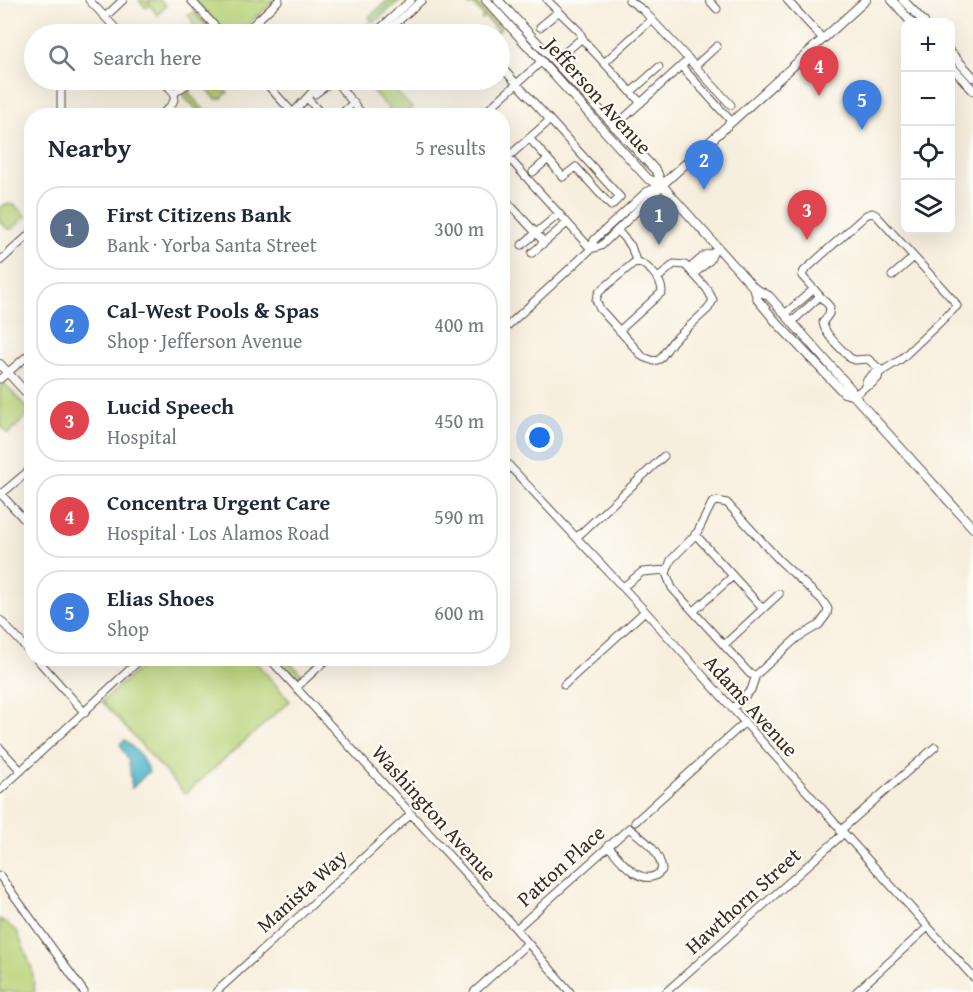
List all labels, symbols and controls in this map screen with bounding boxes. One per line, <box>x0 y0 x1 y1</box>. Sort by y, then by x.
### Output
map controls <box>901 18 955 234</box>
button: + <box>901 18 955 72</box>
search box <box>24 24 510 90</box>
street label: Jefferson Avenue <box>535 28 660 161</box>
icon: search <box>45 41 78 74</box>
text: Search here <box>93 41 202 73</box>
pin: 4 <box>800 46 838 96</box>
button: − <box>901 72 955 126</box>
pin: 5 <box>842 80 882 130</box>
button: locate <box>901 126 955 180</box>
text: Nearby <box>48 128 131 167</box>
text: 5 results <box>415 133 486 162</box>
pin: 2 <box>684 140 724 190</box>
button: layers <box>901 180 955 234</box>
pin: 3 <box>788 190 826 240</box>
pin: 1 <box>640 196 678 245</box>
text: First Citizens Bank <box>107 198 291 230</box>
text: 1 <box>64 214 75 243</box>
text: 300 m <box>434 214 484 243</box>
text: Bank · Yorba Santa Street <box>107 230 317 259</box>
text: Cal-West Pools & Spas <box>107 294 319 326</box>
text: 2 <box>64 310 75 339</box>
text: 400 m <box>434 310 484 339</box>
text: Shop · Jefferson Avenue <box>107 326 303 355</box>
text: Lucid Speech <box>107 390 234 422</box>
text: 3 <box>64 406 75 435</box>
text: 450 m <box>434 406 484 435</box>
text: Hospital <box>107 422 177 451</box>
your location <box>525 423 554 452</box>
text: Concentra Urgent Care <box>107 486 330 518</box>
text: 4 <box>64 502 75 531</box>
text: 590 m <box>434 502 484 531</box>
text: Hospital · Los Alamos Road <box>107 518 329 547</box>
text: Elias Shoes <box>107 582 215 614</box>
text: 5 <box>64 598 75 627</box>
text: 600 m <box>434 598 484 627</box>
text: Shop <box>107 614 149 643</box>
street label: Adams Avenue <box>697 648 806 764</box>
street label: Washington Avenue <box>365 738 504 888</box>
street label: Patton Place <box>510 817 612 914</box>
street label: Hawthorn Street <box>678 840 808 961</box>
street label: Manista Way <box>249 841 354 940</box>

